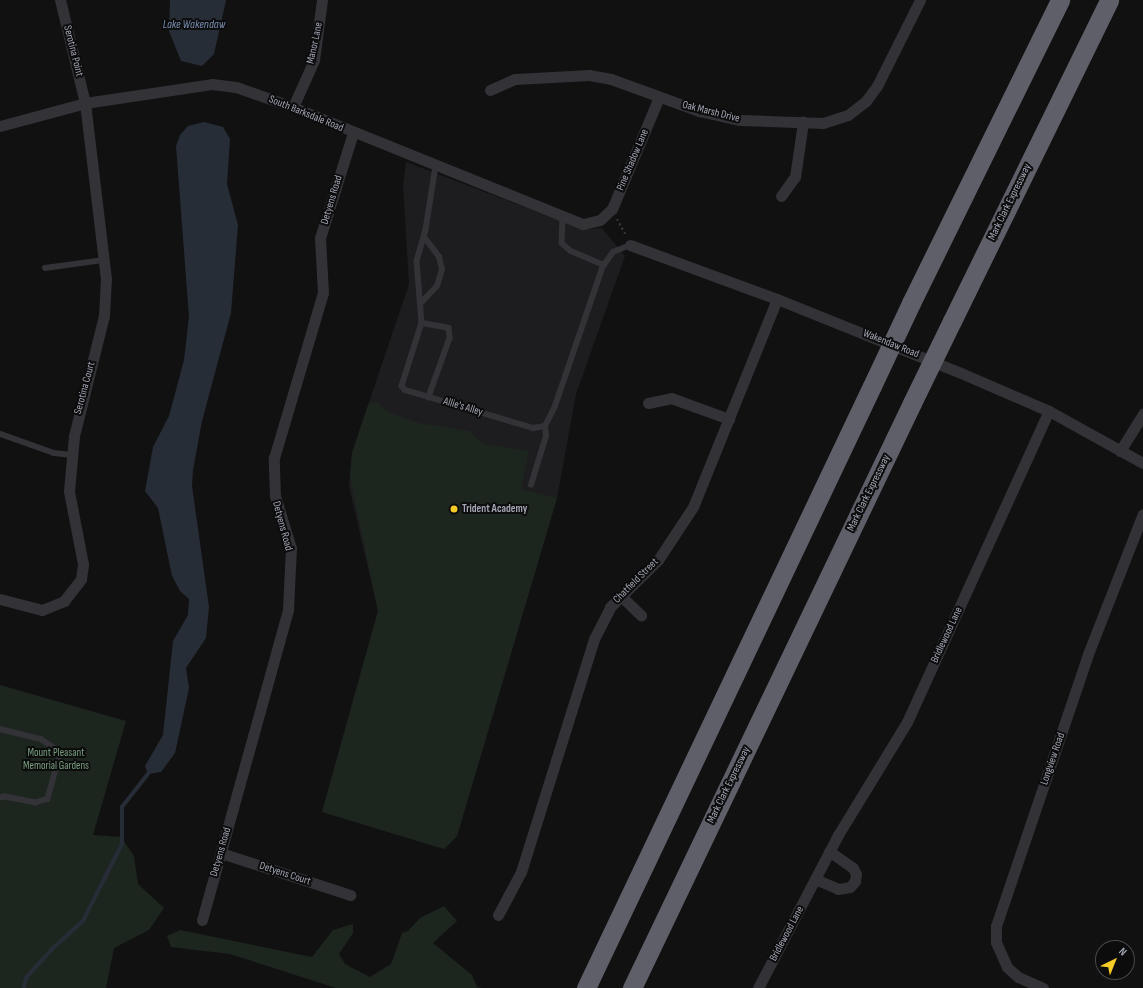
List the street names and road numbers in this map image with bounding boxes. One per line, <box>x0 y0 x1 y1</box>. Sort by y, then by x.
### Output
street label: Manor Lane <box>304 21 326 65</box>
street label: Serotina Point <box>60 24 86 78</box>
street label: South Barksdale Road <box>267 93 345 135</box>
street label: Oak Marsh Drive <box>681 98 741 126</box>
street label: Pine Shadow Lane <box>614 127 652 193</box>
street label: Mark Clark Expressway <box>986 162 1034 242</box>
street label: Detyens Road <box>318 174 346 226</box>
street label: Wakendaw Road <box>861 327 921 361</box>
street label: Serotina Court <box>72 360 98 416</box>
street label: Allie's Alley <box>442 395 484 419</box>
street label: Mark Clark Expressway <box>845 453 893 533</box>
street label: Detyens Road <box>269 500 295 552</box>
street label: Chatfield Street <box>611 556 661 606</box>
street label: Bridlewood Lane <box>928 605 966 665</box>
street label: Longview Road <box>1038 731 1068 787</box>
street label: Mark Clark Expressway <box>705 745 753 825</box>
street label: Detyens Road <box>208 826 234 878</box>
street label: Detyens Court <box>258 860 312 888</box>
street label: Bridlewood Lane <box>767 904 807 964</box>

